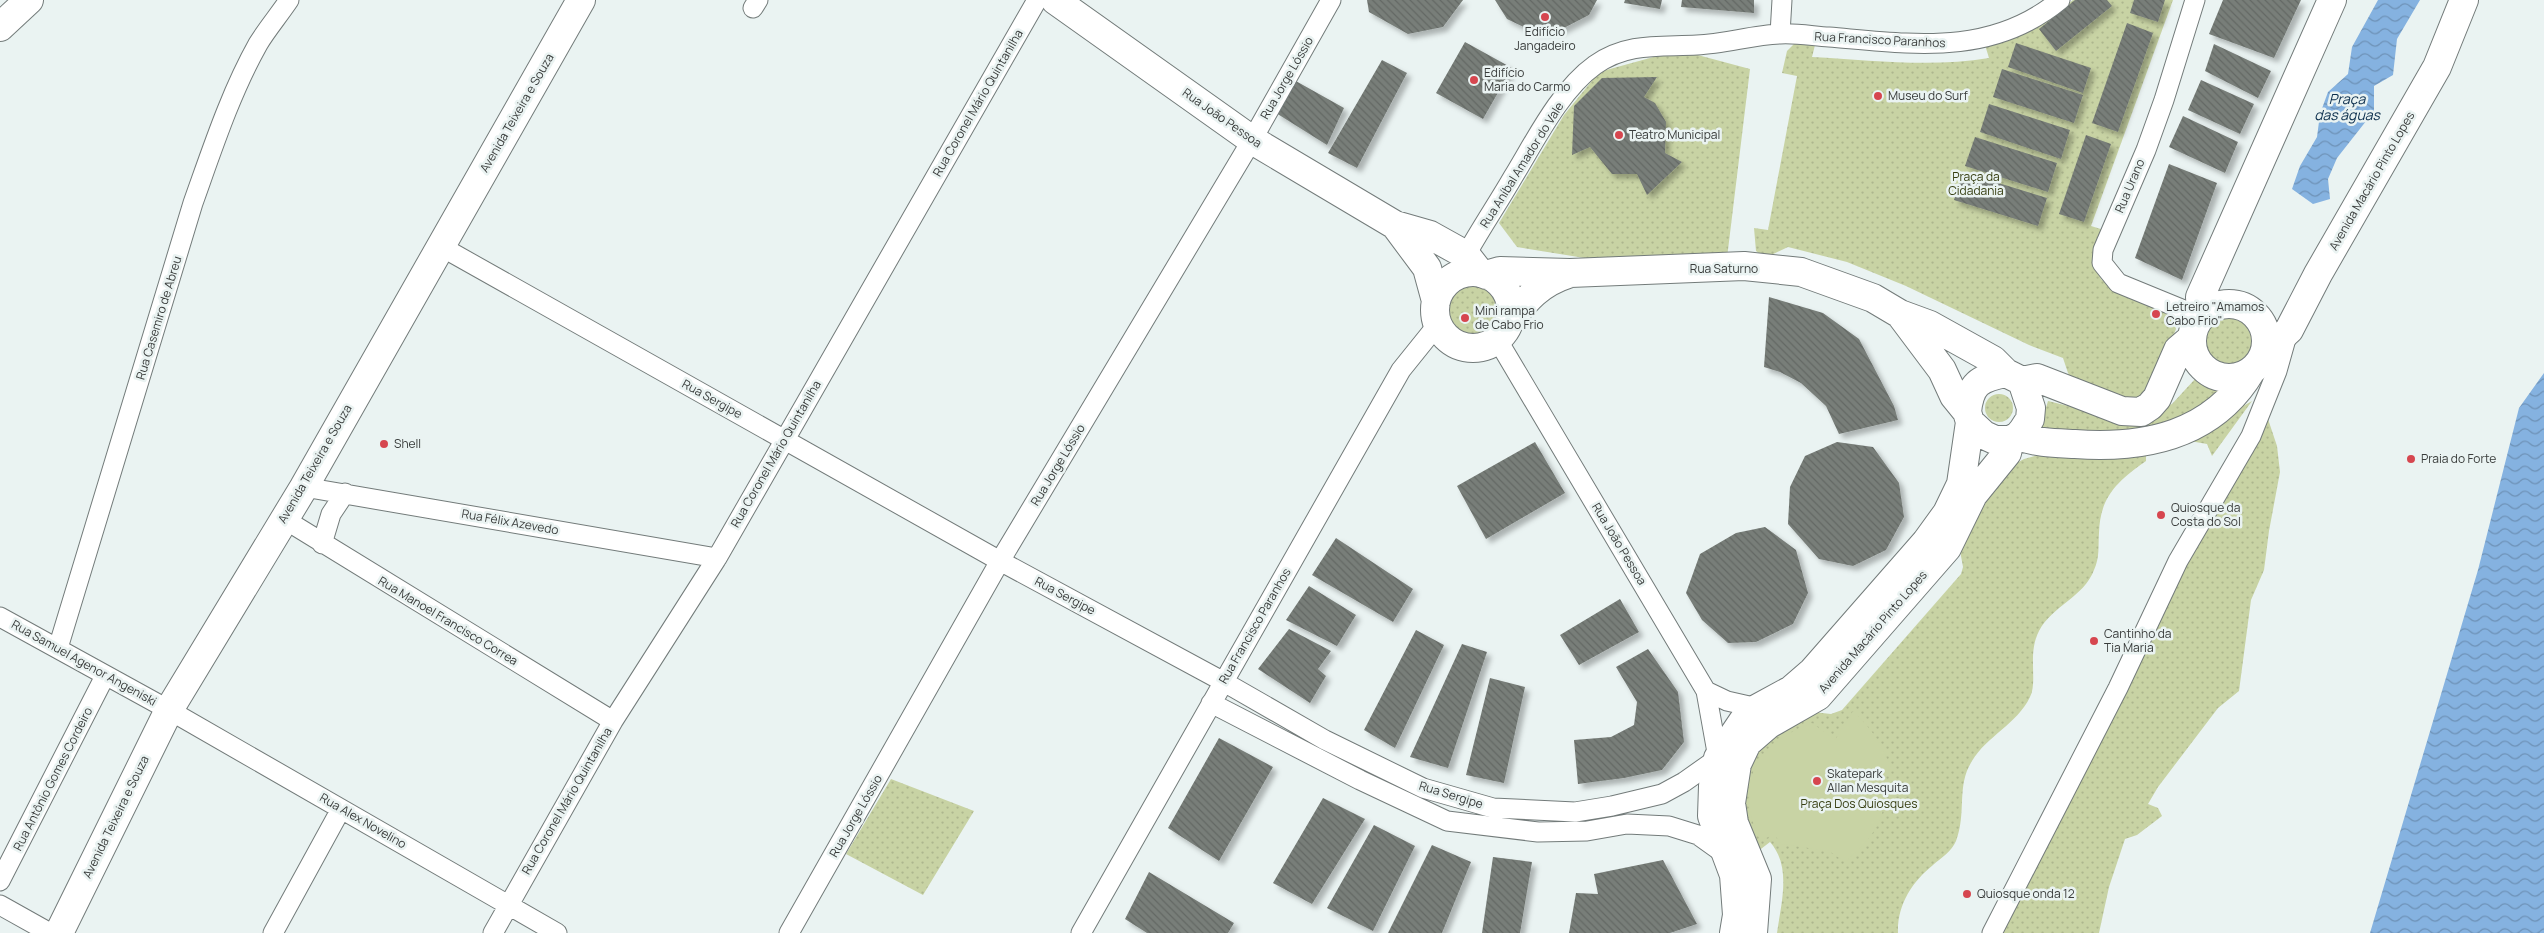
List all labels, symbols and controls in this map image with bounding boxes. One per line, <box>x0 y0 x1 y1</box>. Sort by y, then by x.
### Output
marker: Edifício Jangadeiro <box>1539 11 1551 23</box>
place label: Edifício Jangadeiro <box>1514 23 1576 54</box>
street label: Rua Coronel Mário Quintanilha <box>928 26 1027 179</box>
street label: Rua Francisco Paranhos <box>1814 28 1946 51</box>
street label: Rua Jorge Lóssio <box>1256 33 1317 122</box>
street label: Avenida Teixeira e Souza <box>476 50 558 175</box>
place label: Edifício Maria do Carmo <box>1484 64 1570 95</box>
marker: Edifício Maria do Carmo <box>1468 74 1480 86</box>
street label: Rua João Pessoa <box>1179 84 1265 151</box>
place label: Museu do Surf <box>1888 87 1969 104</box>
water label: Praça das águas <box>2314 89 2382 124</box>
marker: Museu do Surf <box>1872 90 1884 102</box>
street label: Rua Aníbal Amador do Vale <box>1476 99 1567 231</box>
street label: Avenida Macário Pinto Lopes <box>2325 108 2418 253</box>
place label: Teatro Municipal <box>1629 126 1720 143</box>
marker: Teatro Municipal <box>1613 129 1625 141</box>
street label: Rua Urano <box>2111 156 2149 215</box>
park label: Praça da Cidadania <box>1948 168 2004 199</box>
street label: Rua Casemiro de Abreu <box>132 254 185 382</box>
street label: Rua Saturno <box>1690 260 1758 277</box>
place label: Letreiro "Amamos Cabo Frio" <box>2166 298 2264 329</box>
place label: Mini rampa de Cabo Frio <box>1475 302 1544 333</box>
marker: Letreiro "Amamos Cabo Frio" <box>2150 308 2162 320</box>
marker: Mini rampa de Cabo Frio <box>1459 312 1471 324</box>
street label: Rua Sergipe <box>679 375 745 422</box>
street label: Rua Coronel Mário Quintanilha <box>726 377 825 530</box>
street label: Avenida Teixeira e Souza <box>274 401 356 526</box>
street label: Rua Jorge Lóssio <box>1026 421 1089 509</box>
place label: Shell <box>394 435 421 452</box>
marker: Shell <box>378 438 390 450</box>
place label: Praia do Forte <box>2421 450 2496 467</box>
marker: Praia do Forte <box>2405 453 2417 465</box>
street label: Rua João Pessoa <box>1588 499 1651 588</box>
place label: Quiosque da Costa do Sol <box>2171 499 2241 530</box>
street label: Rua Félix Azevedo <box>460 505 560 538</box>
marker: Quiosque da Costa do Sol <box>2155 509 2167 521</box>
street label: Rua Francisco Paranhos <box>1214 565 1295 687</box>
street label: Avenida Macário Pinto Lopes <box>1815 567 1931 697</box>
street label: Rua Manoel Francisco Correa <box>375 572 521 669</box>
street label: Rua Sergipe <box>1032 572 1098 619</box>
street label: Rua Samuel Agenor Angeniski <box>9 616 160 710</box>
place label: Cantinho da Tia Maria <box>2104 625 2172 656</box>
marker: Cantinho da Tia Maria <box>2088 635 2100 647</box>
street label: Rua Antônio Gomes Cordeiro <box>9 704 96 854</box>
street label: Rua Coronel Mário Quintanilha <box>517 724 616 877</box>
street label: Avenida Teixeira e Souza <box>78 753 153 881</box>
place label: Skatepark Allan Mesquita <box>1827 765 1908 796</box>
street label: Rua Jorge Lóssio <box>825 771 886 860</box>
marker: Skatepark Allan Mesquita <box>1811 775 1823 787</box>
street label: Rua Sergipe <box>1417 777 1485 812</box>
street label: Rua Alex Novelino <box>317 789 410 852</box>
park label: Praça Dos Quiosques <box>1801 795 1917 812</box>
place label: Quiosque onda 12 <box>1977 885 2075 902</box>
marker: Quiosque onda 12 <box>1961 888 1973 900</box>

